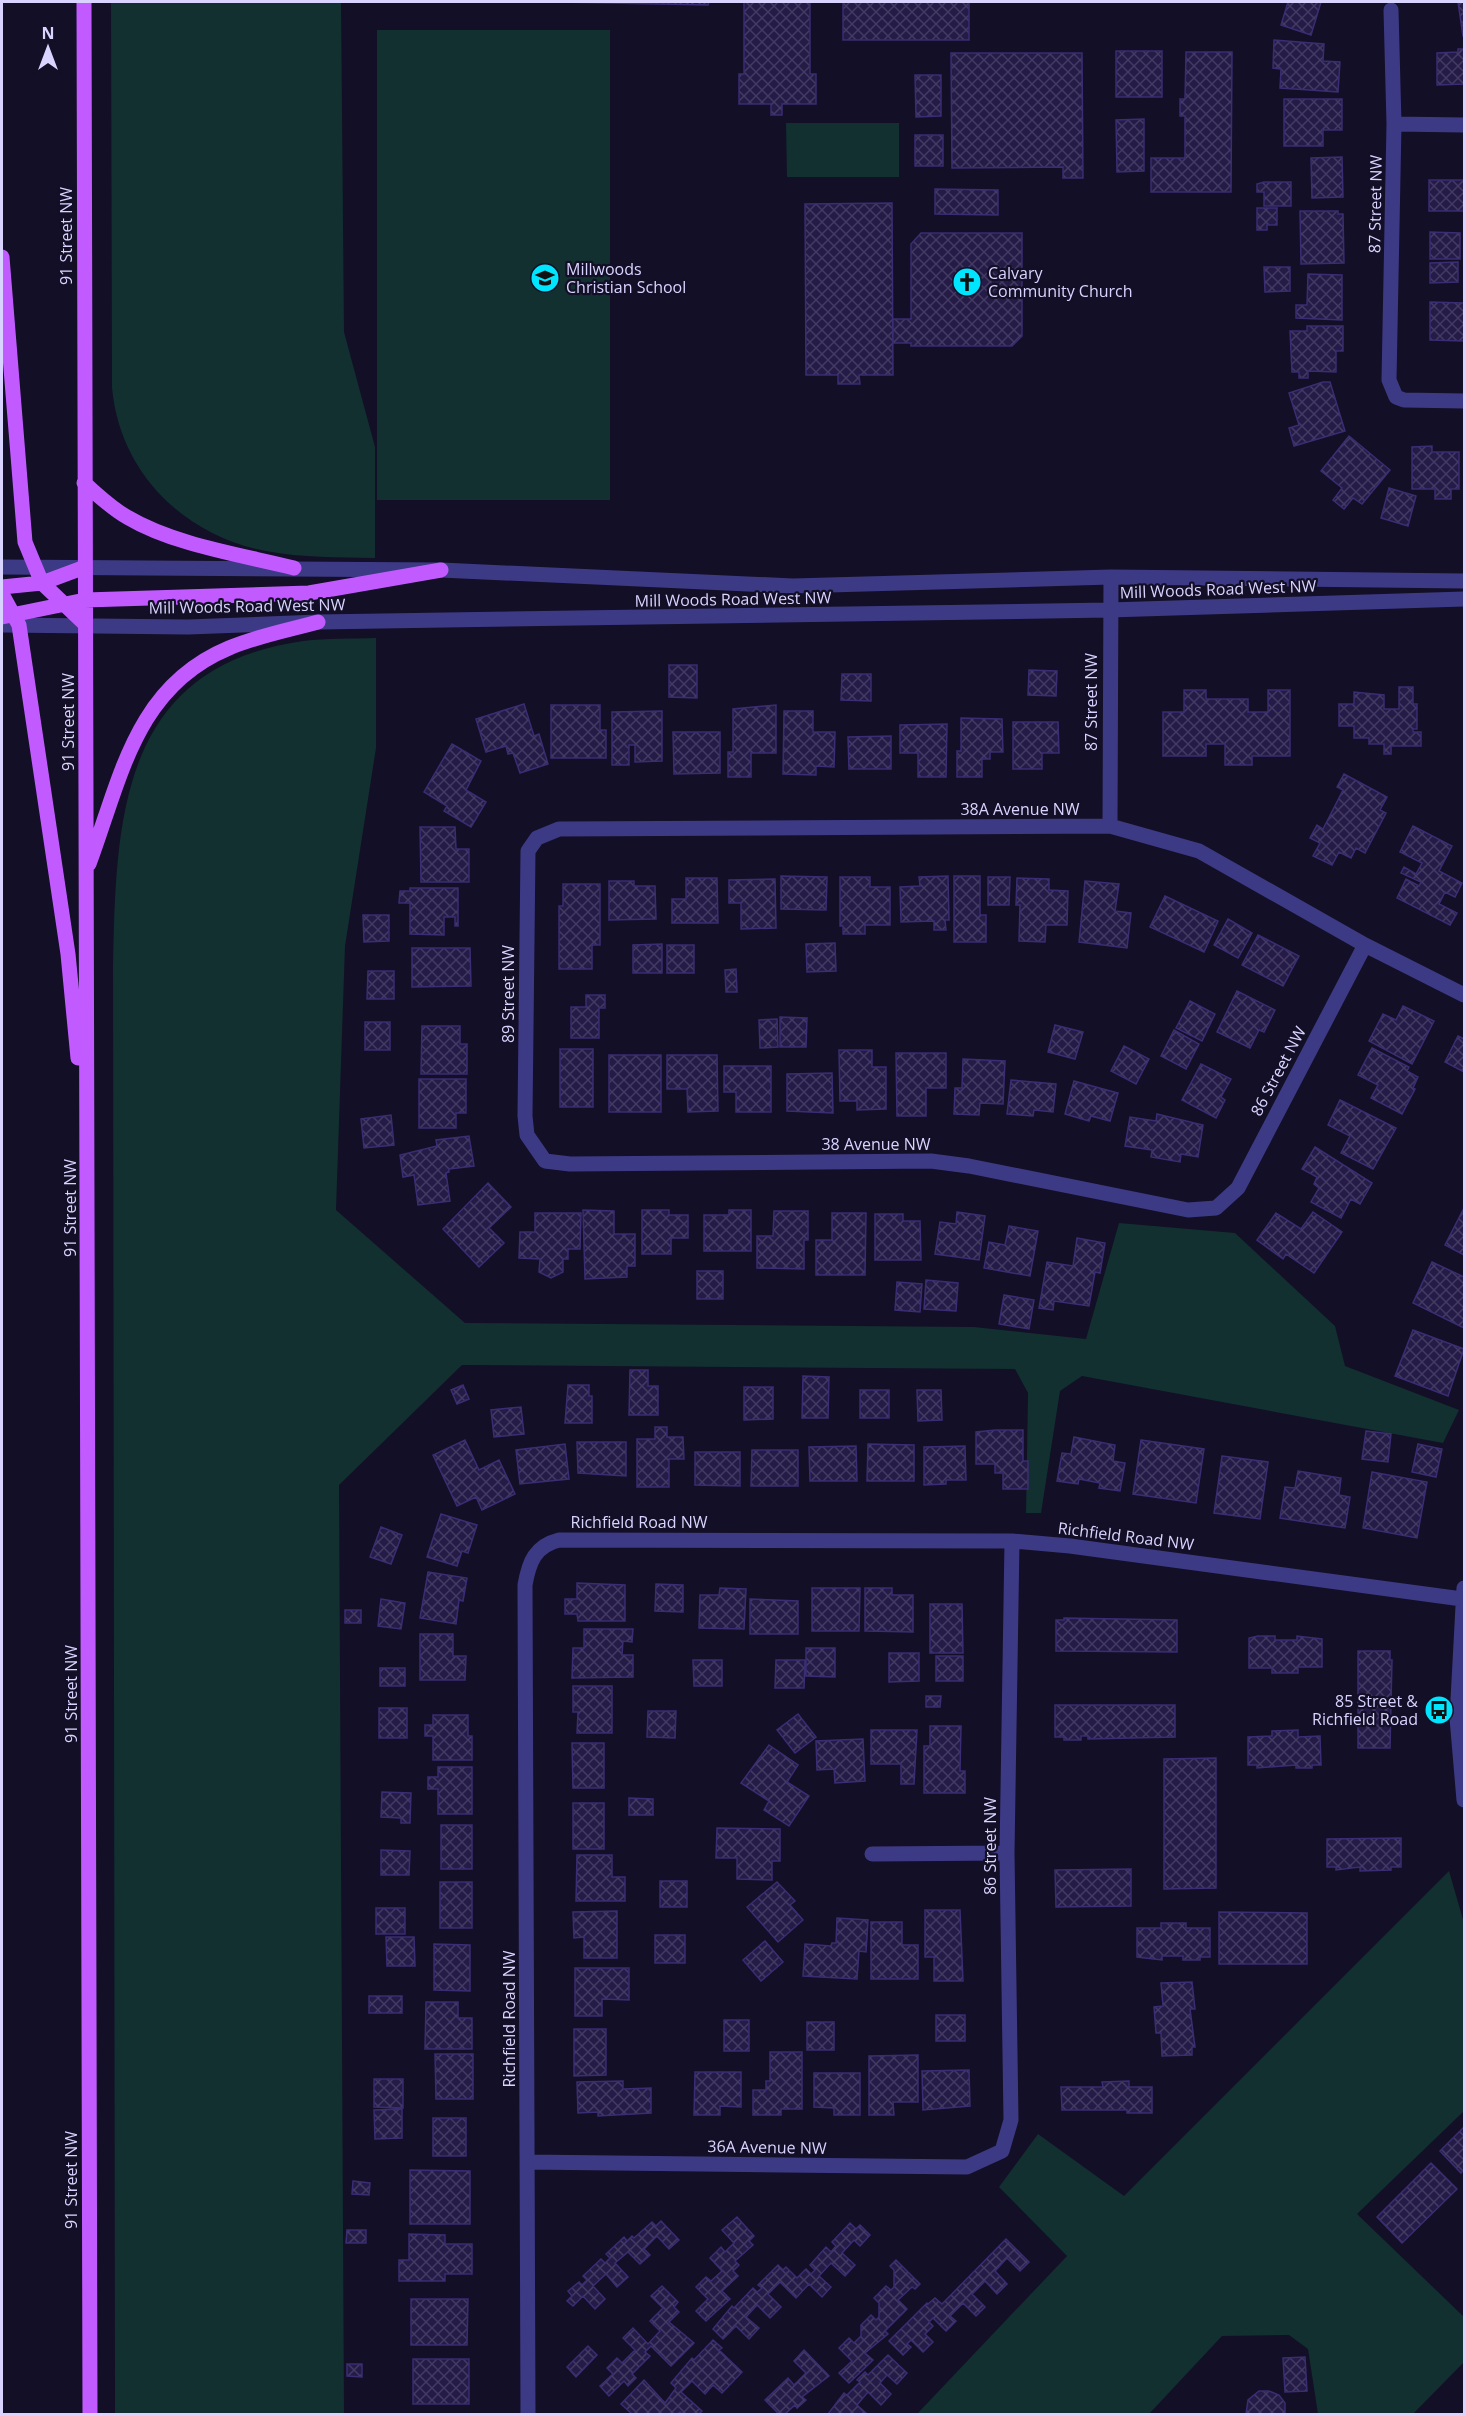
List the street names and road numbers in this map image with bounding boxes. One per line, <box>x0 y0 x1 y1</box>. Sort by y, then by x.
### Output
street label: 87 Street NW <box>1363 155 1387 253</box>
street label: 91 Street NW <box>55 187 77 285</box>
street label: Mill Woods Road West NW <box>1119 575 1317 603</box>
street label: Mill Woods Road West NW <box>634 586 832 612</box>
street label: Mill Woods Road West NW <box>148 593 346 619</box>
street label: 87 Street NW <box>1080 653 1102 751</box>
street label: 91 Street NW <box>57 673 79 771</box>
street label: 38A Avenue NW <box>960 798 1080 820</box>
street label: 89 Street NW <box>497 945 519 1043</box>
street label: 86 Street NW <box>1245 1022 1311 1119</box>
street label: 38 Avenue NW <box>821 1133 931 1155</box>
street label: 91 Street NW <box>59 1159 81 1257</box>
street label: Richfield Road NW <box>571 1511 708 1533</box>
street label: Richfield Road NW <box>1057 1517 1196 1555</box>
street label: 91 Street NW <box>60 1645 82 1743</box>
street label: 86 Street NW <box>979 1797 1001 1895</box>
street label: Richfield Road NW <box>498 1950 520 2087</box>
street label: 91 Street NW <box>60 2131 82 2229</box>
street label: 36A Avenue NW <box>707 2135 827 2159</box>

